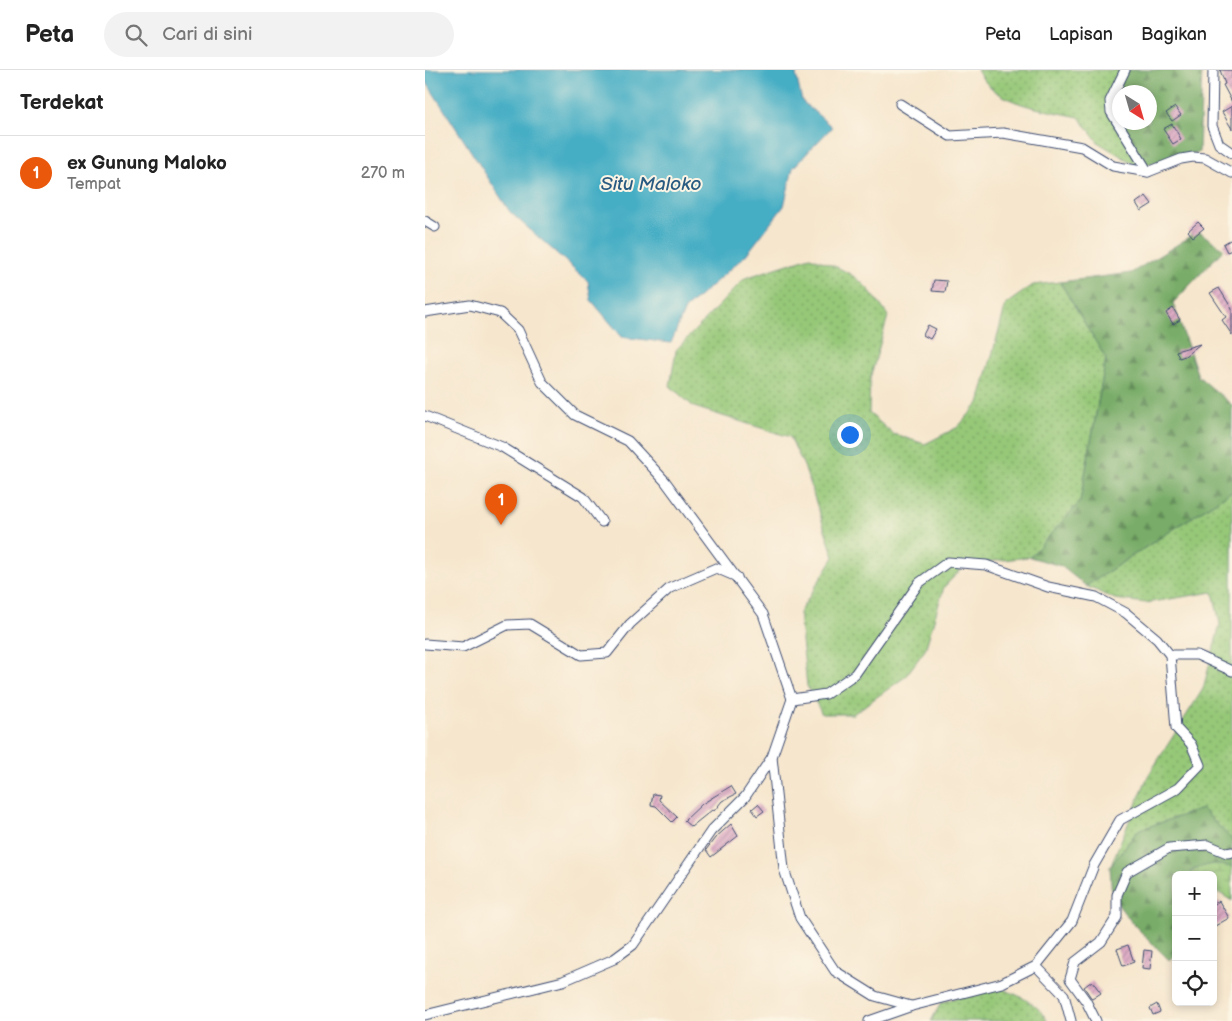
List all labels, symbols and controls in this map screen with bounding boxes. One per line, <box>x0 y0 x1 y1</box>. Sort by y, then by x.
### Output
search box <box>104 12 454 57</box>
text: Peta <box>25 20 74 49</box>
icon: search <box>122 21 150 49</box>
text: Cari di sini <box>162 23 252 46</box>
text: Peta <box>985 24 1021 45</box>
text: Lapisan <box>1049 24 1113 45</box>
text: Bagikan <box>1141 24 1207 45</box>
north arrow <box>1112 85 1157 130</box>
text: Terdekat <box>20 90 104 115</box>
text: ex Gunung Maloko <box>67 152 227 175</box>
text: 1 <box>33 164 39 183</box>
text: 270 m <box>361 164 405 183</box>
water label: Situ Maloko <box>601 173 701 196</box>
text: Tempat <box>67 175 121 194</box>
your location <box>837 422 863 448</box>
pin: 1 <box>485 484 517 525</box>
map controls <box>1172 871 1217 1006</box>
button: + <box>1172 871 1217 916</box>
button: − <box>1172 916 1217 961</box>
button: locate <box>1172 961 1217 1006</box>

